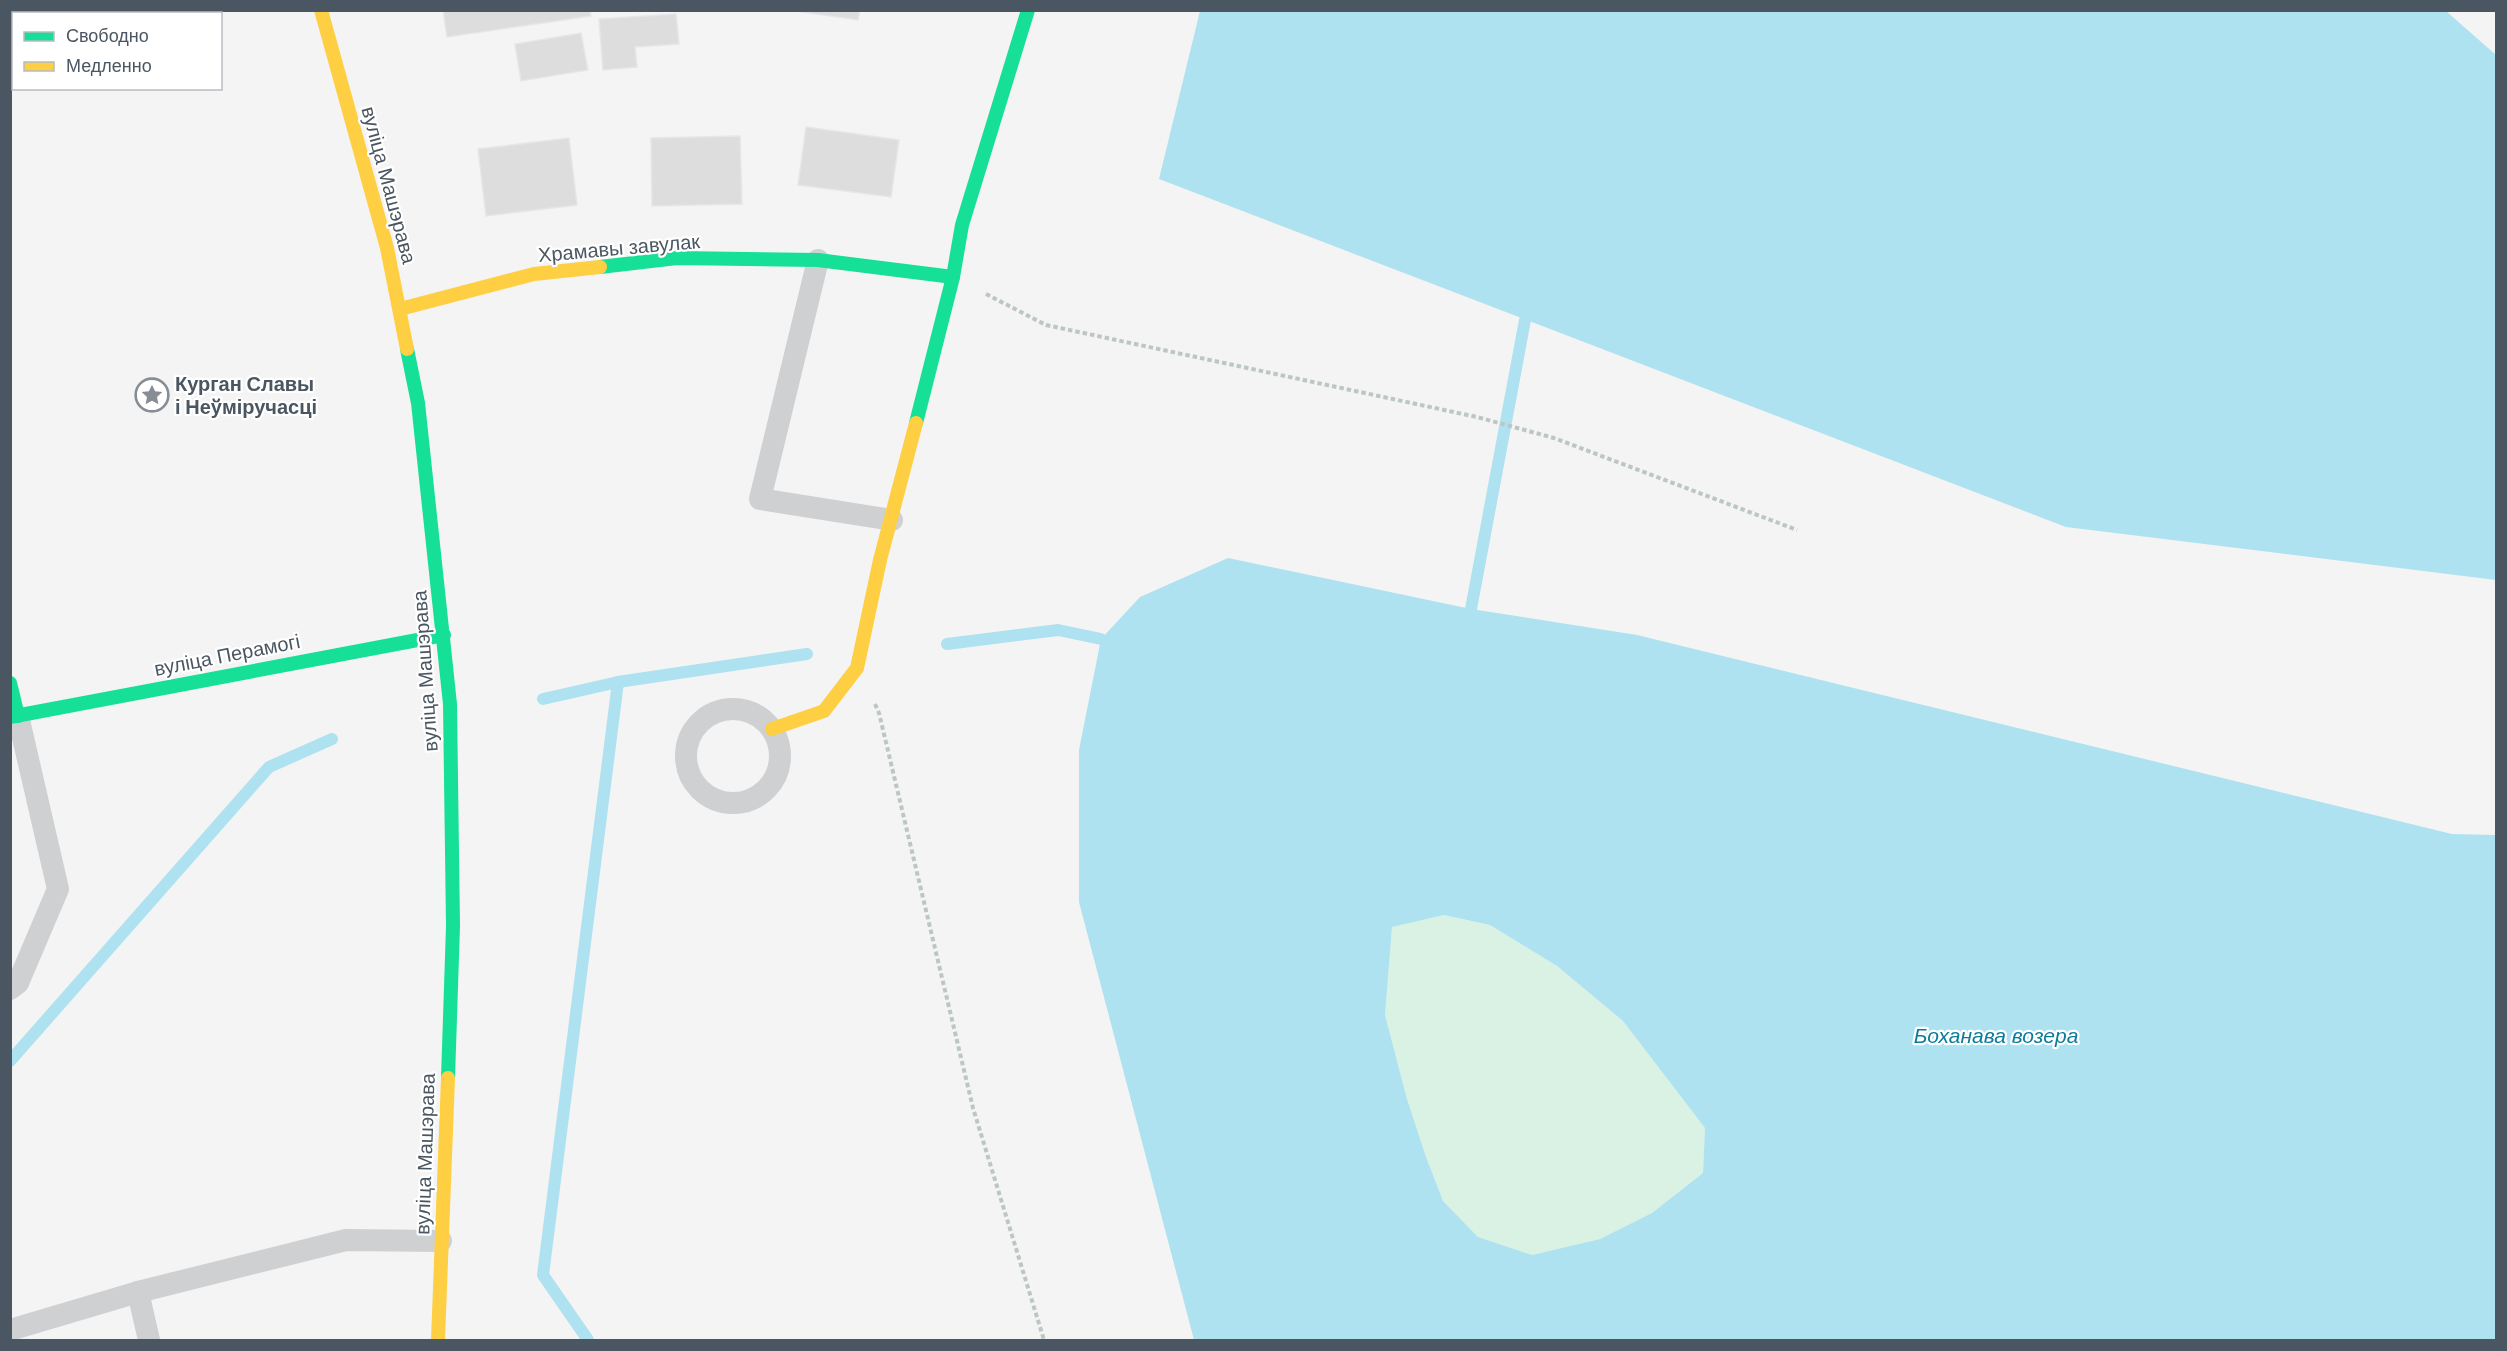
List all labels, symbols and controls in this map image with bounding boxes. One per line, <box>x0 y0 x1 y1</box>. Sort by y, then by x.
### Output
legend <box>12 12 222 90</box>
text: Свободно <box>66 24 149 48</box>
text: Медленно <box>66 54 152 78</box>
street label: вуліца Машэрава <box>356 103 423 267</box>
street label: Храмавы завулак <box>537 228 701 268</box>
place label: Курган Славы і Неўміручасці <box>175 371 317 420</box>
place icon: Курган Славы і Неўміручасці <box>134 377 170 413</box>
street label: вуліца Машэрава <box>406 589 444 753</box>
street label: вуліца Перамогі <box>152 628 302 682</box>
water label: Боханава возера <box>1914 1022 2078 1050</box>
street label: вуліца Машэрава <box>409 1072 441 1235</box>

